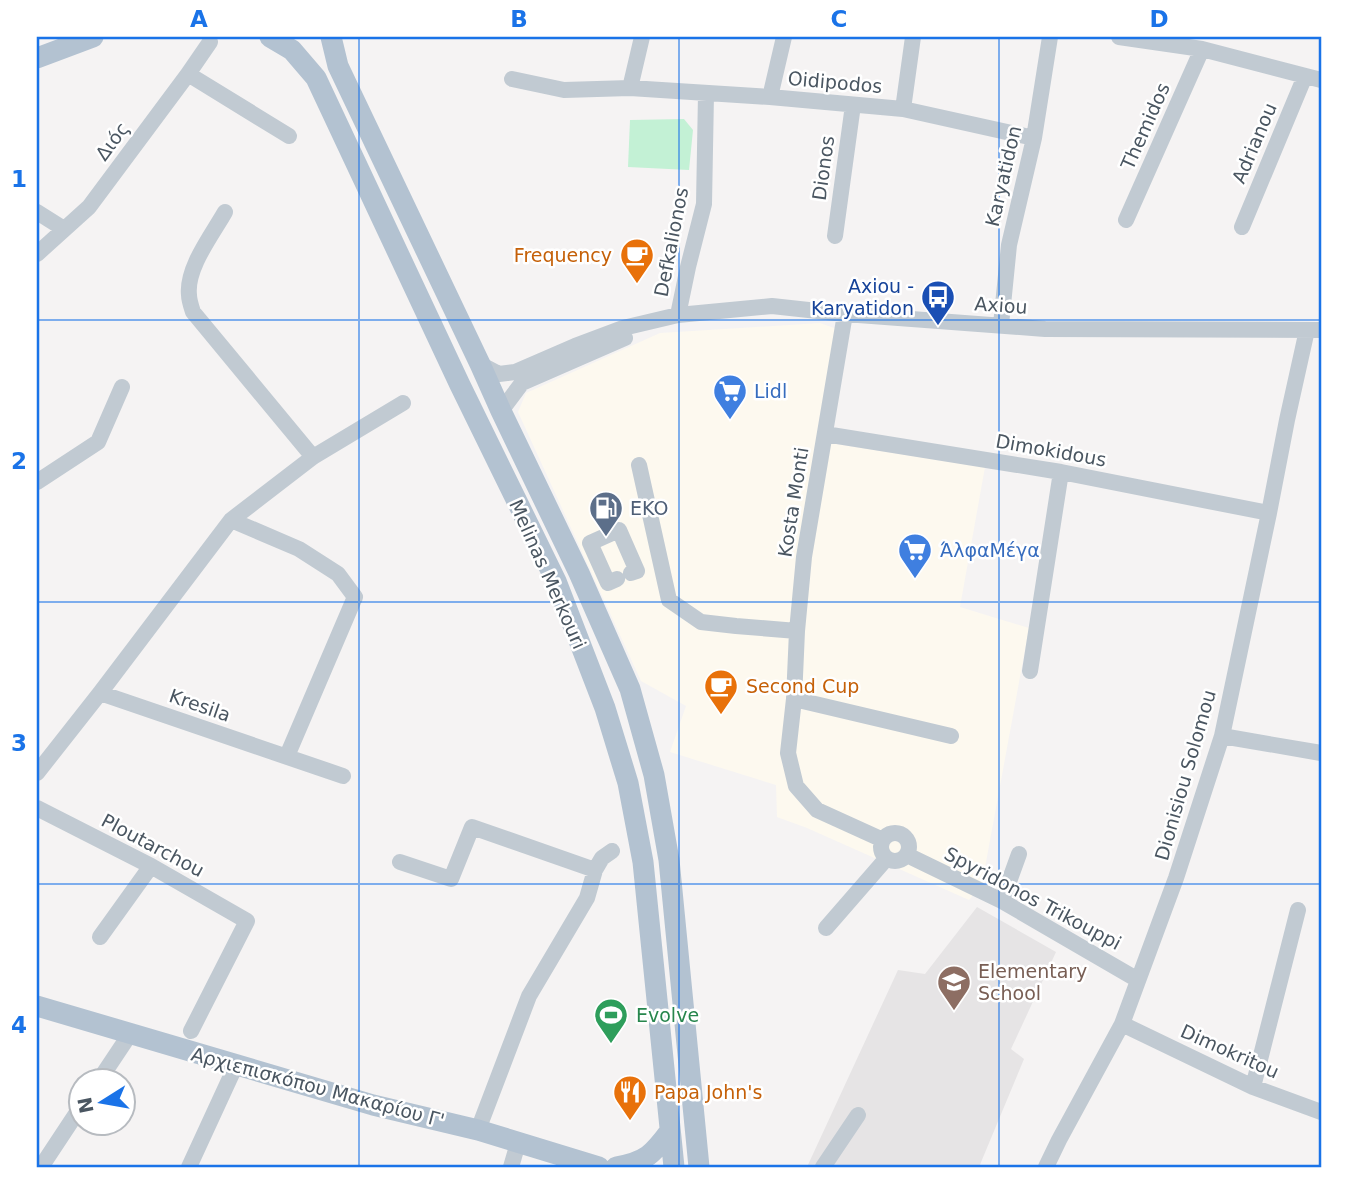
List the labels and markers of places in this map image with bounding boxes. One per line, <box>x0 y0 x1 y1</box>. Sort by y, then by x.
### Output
cafe icon: Frequency <box>618 236 656 285</box>
place label: Frequency <box>514 244 612 266</box>
place label: Axiou - Karyatidon <box>811 275 914 319</box>
bus stop icon: Axiou - Karyatidon <box>919 278 957 327</box>
supermarket icon: Lidl <box>711 372 749 421</box>
place label: Lidl <box>754 380 787 402</box>
fuel station icon: EKO <box>587 489 625 538</box>
place label: EKO <box>630 497 668 519</box>
supermarket icon: ΆλφαΜέγα <box>896 531 934 580</box>
place label: ΆλφαΜέγα <box>940 539 1040 561</box>
cafe icon: Second Cup <box>702 667 740 716</box>
place label: Second Cup <box>746 675 859 697</box>
place label: Elementary School <box>978 960 1087 1004</box>
school or university icon: Elementary School <box>935 963 973 1012</box>
sports icon: Evolve <box>592 996 630 1045</box>
place label: Evolve <box>636 1004 699 1026</box>
restaurant icon: Papa John's <box>611 1073 649 1122</box>
place label: Papa John's <box>654 1081 762 1103</box>

